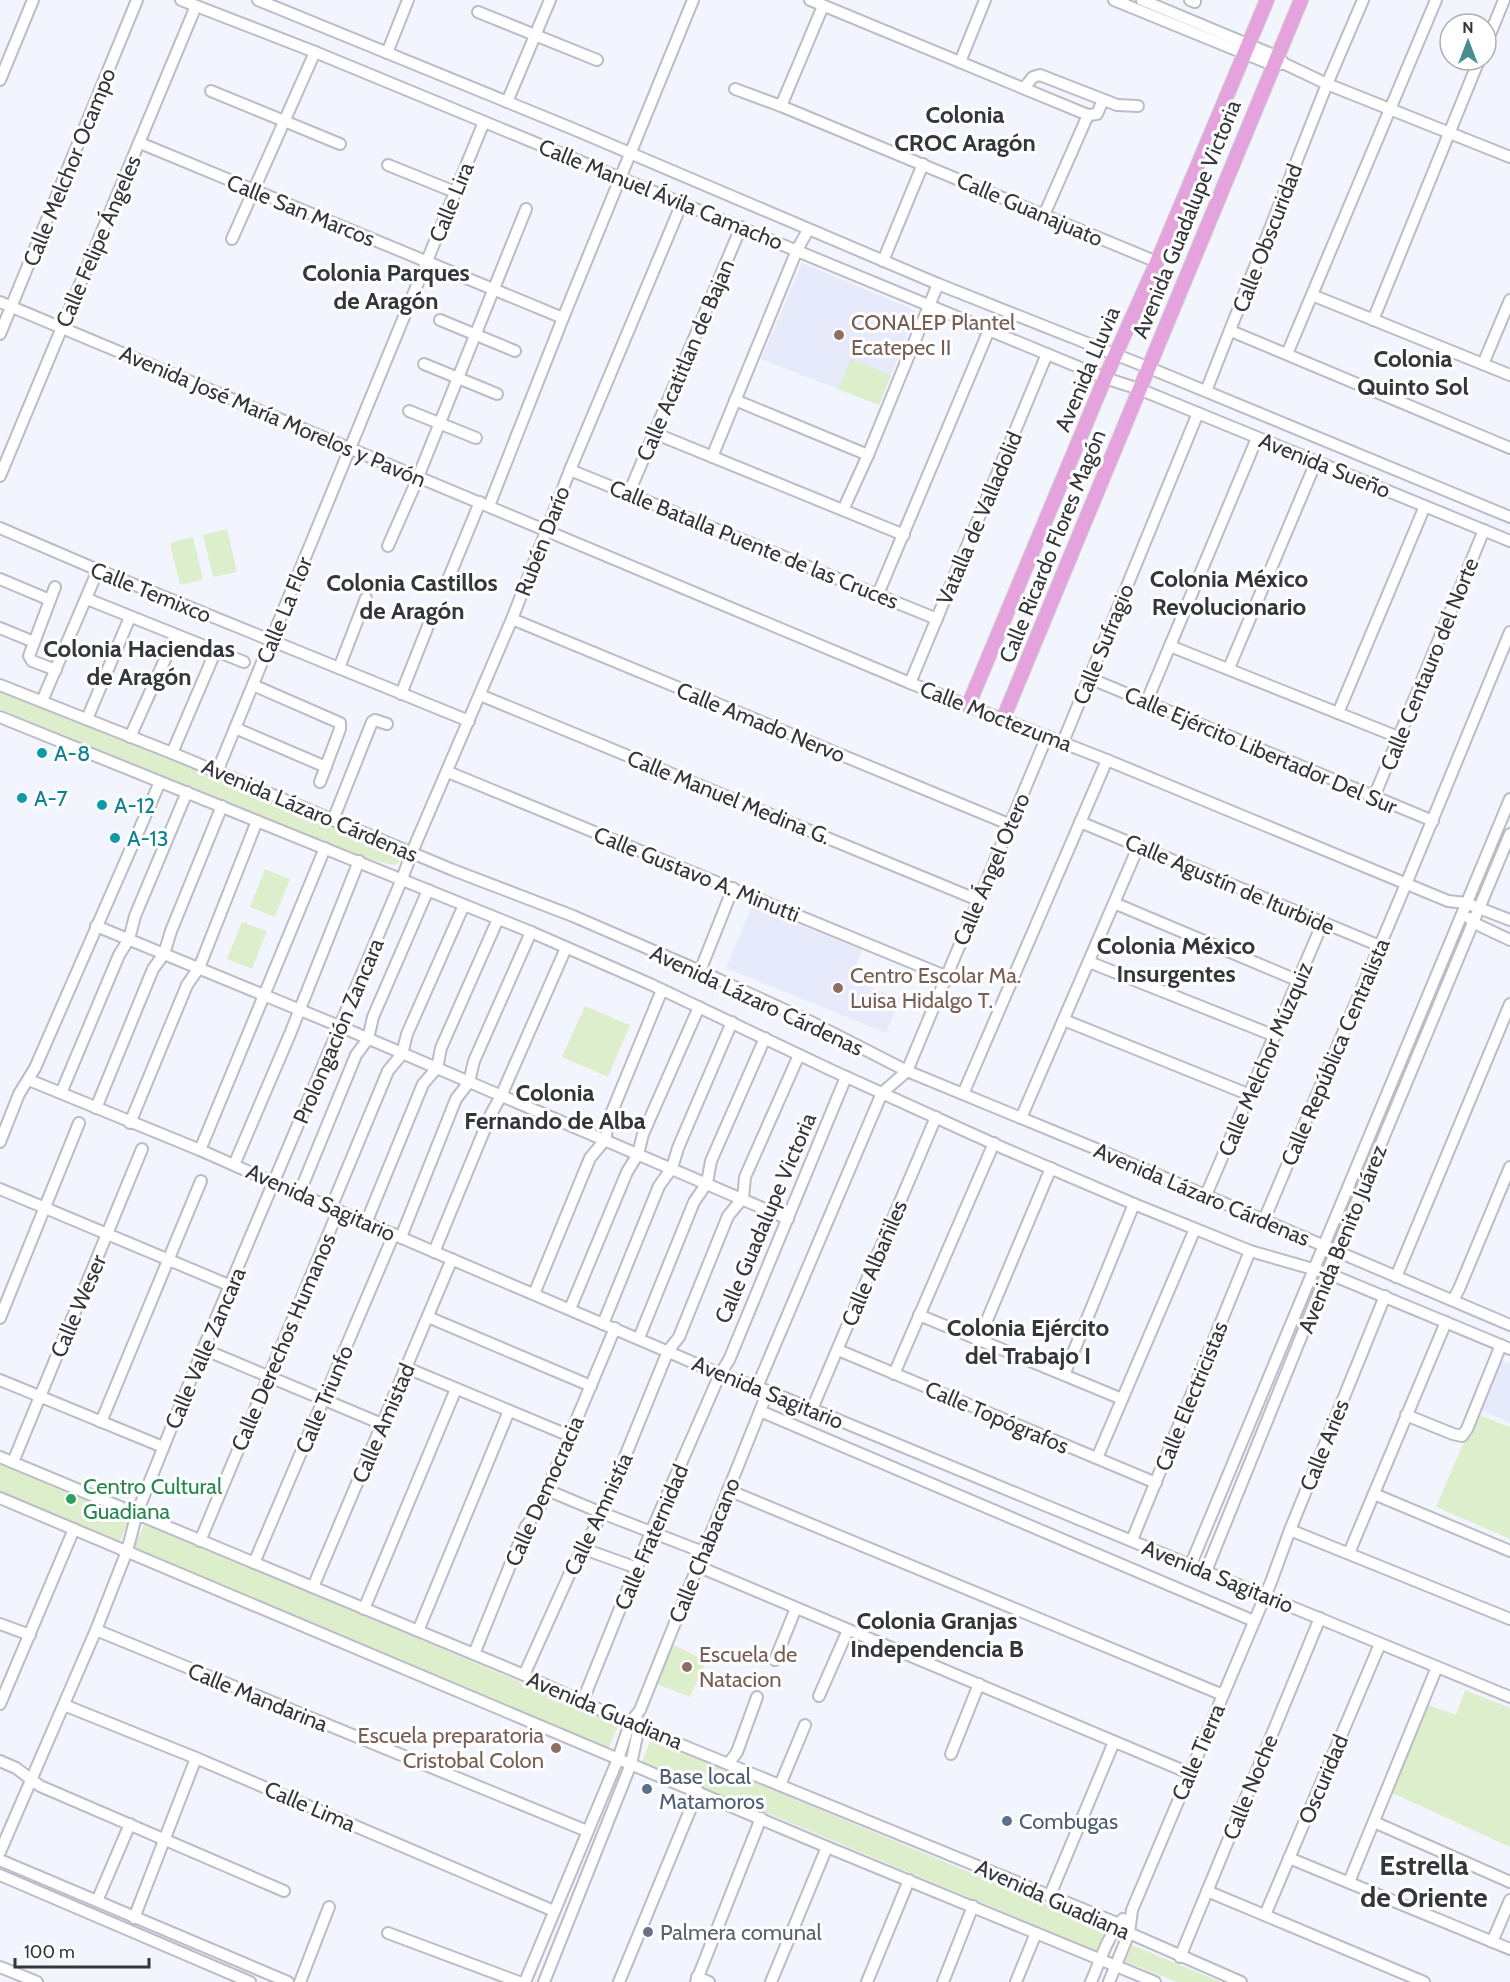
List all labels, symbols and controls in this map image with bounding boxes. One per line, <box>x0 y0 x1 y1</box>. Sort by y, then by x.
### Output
north arrow <box>1438 12 1498 72</box>
text: N <box>1462 18 1474 37</box>
street label: Calle Melchor Ocampo <box>17 64 122 270</box>
street label: Avenida Guadalupe Victoria <box>1126 96 1247 342</box>
district label: Colonia CROC Aragón <box>894 100 1036 157</box>
street label: Calle Manuel Ávila Camacho <box>535 133 787 256</box>
street label: Calle Felipe Ángeles <box>50 151 147 331</box>
street label: Calle Lira <box>423 158 480 246</box>
street label: Calle Obscuridad <box>1227 160 1308 316</box>
street label: Calle Guanajuato <box>953 167 1107 252</box>
street label: Calle San Marcos <box>223 168 379 252</box>
street label: Calle Acatitlan de Bajan <box>631 255 740 465</box>
district label: Colonia Parques de Aragón <box>302 258 470 315</box>
street label: Avenida Lluvia <box>1049 302 1126 436</box>
place label: CONALEP Plantel Ecatepec II <box>851 309 1016 361</box>
marker: CONALEP Plantel Ecatepec II <box>832 328 846 342</box>
street label: Avenida José María Morelos y Pavón <box>116 340 430 493</box>
district label: Colonia Quinto Sol <box>1357 344 1469 401</box>
street label: Calle Ricardo Flores Magón <box>993 426 1112 667</box>
street label: Avenida Sueño <box>1255 427 1394 504</box>
street label: Vatalla de Valladolid <box>931 428 1028 609</box>
street label: Calle Batalla Puente de las Cruces <box>605 474 902 615</box>
street label: Rubén Darío <box>509 482 576 600</box>
street label: Calle La Flor <box>251 553 318 668</box>
street label: Calle Centauro del Norte <box>1374 554 1484 774</box>
street label: Calle Temixco <box>87 556 215 629</box>
district label: Colonia México Revolucionario <box>1150 564 1308 621</box>
district label: Colonia Castillos de Aragón <box>326 568 498 625</box>
street label: Calle Sufragio <box>1067 580 1140 708</box>
district label: Colonia Haciendas de Aragón <box>43 634 235 691</box>
street label: Calle Moctezuma <box>916 675 1076 758</box>
street label: Calle Amado Nervo <box>673 676 849 769</box>
street label: Calle Ejército Libertador Del Sur <box>1120 681 1401 820</box>
place label: A-8 <box>54 740 90 767</box>
street label: Calle Manuel Medina G. <box>623 744 834 851</box>
marker: A-8 <box>35 746 49 760</box>
street label: Avenida Lázaro Cárdenas <box>198 753 422 868</box>
place label: A-7 <box>34 785 67 812</box>
street label: Calle Ángel Otero <box>947 789 1036 950</box>
marker: A-7 <box>15 791 29 805</box>
place label: A-12 <box>114 792 155 819</box>
marker: A-12 <box>95 798 109 812</box>
street label: Calle Gustavo A. Minutti <box>590 821 804 928</box>
place label: A-13 <box>127 825 169 852</box>
street label: Calle Agustín de Iturbide <box>1121 828 1339 941</box>
marker: A-13 <box>108 831 122 845</box>
district label: Colonia México Insurgentes <box>1097 931 1255 988</box>
street label: Prolongación Zancara <box>287 934 390 1128</box>
street label: Calle República Centralista <box>1275 934 1396 1170</box>
street label: Avenida Lázaro Cárdenas <box>646 939 868 1062</box>
street label: Calle Melchor Múzquiz <box>1212 958 1319 1160</box>
place label: Centro Escolar Ma. Luisa Hidalgo T. <box>850 962 1021 1014</box>
marker: Centro Escolar Ma. Luisa Hidalgo T. <box>831 981 845 995</box>
district label: Colonia Fernando de Alba <box>464 1078 646 1135</box>
street label: Calle Guadalupe Victoria <box>709 1109 822 1327</box>
street label: Avenida Lázaro Cárdenas <box>1090 1137 1314 1252</box>
street label: Avenida Benito Juárez <box>1292 1141 1393 1337</box>
street label: Avenida Sagitario <box>242 1157 400 1247</box>
street label: Calle Albañiles <box>836 1196 913 1330</box>
street label: Calle Derechos Humanos <box>225 1229 342 1455</box>
street label: Calle Weser <box>45 1251 112 1362</box>
street label: Calle Valle Zancara <box>159 1263 252 1433</box>
district label: Colonia Ejército del Trabajo I <box>947 1313 1110 1370</box>
street label: Calle Electricistas <box>1149 1317 1234 1475</box>
street label: Calle Triunfo <box>290 1341 359 1457</box>
street label: Avenida Sagitario <box>688 1350 847 1435</box>
street label: Calle Amistad <box>346 1359 421 1487</box>
street label: Calle Topógrafos <box>921 1375 1073 1460</box>
street label: Calle Aries <box>1294 1396 1355 1495</box>
street label: Calle Democracia <box>499 1411 590 1571</box>
street label: Calle Amnistía <box>558 1448 639 1580</box>
street label: Calle Fraternidad <box>609 1460 694 1614</box>
place label: Centro Cultural Guadiana <box>83 1473 223 1525</box>
street label: Calle Chabacano <box>663 1474 746 1627</box>
marker: Centro Cultural Guadiana <box>64 1492 78 1506</box>
street label: Avenida Sagitario <box>1138 1534 1297 1619</box>
district label: Colonia Granjas Independencia B <box>850 1606 1024 1663</box>
place label: Escuela de Natacion <box>699 1641 797 1693</box>
street label: Calle Mandarina <box>184 1657 332 1738</box>
marker: Escuela de Natacion <box>680 1660 694 1674</box>
street label: Avenida Guadiana <box>523 1666 687 1756</box>
street label: Calle Tierra <box>1166 1699 1231 1805</box>
place label: Escuela preparatoria Cristobal Colon <box>358 1722 544 1774</box>
street label: Calle Noche <box>1217 1731 1284 1844</box>
street label: Oscuridad <box>1293 1731 1354 1828</box>
marker: Escuela preparatoria Cristobal Colon <box>549 1741 563 1755</box>
place label: Base local Matamoros <box>659 1763 764 1815</box>
street label: Calle Lima <box>260 1775 360 1838</box>
marker: Base local Matamoros <box>640 1782 654 1796</box>
place label: Combugas <box>1019 1808 1118 1835</box>
marker: Combugas <box>1000 1814 1014 1828</box>
district label: Estrella de Oriente <box>1360 1848 1488 1914</box>
street label: Avenida Guadiana <box>971 1853 1135 1946</box>
place label: Palmera comunal <box>660 1919 823 1946</box>
marker: Palmera comunal <box>641 1925 655 1939</box>
scale bar <box>15 1931 148 1969</box>
text: 100 m <box>24 1941 75 1963</box>

